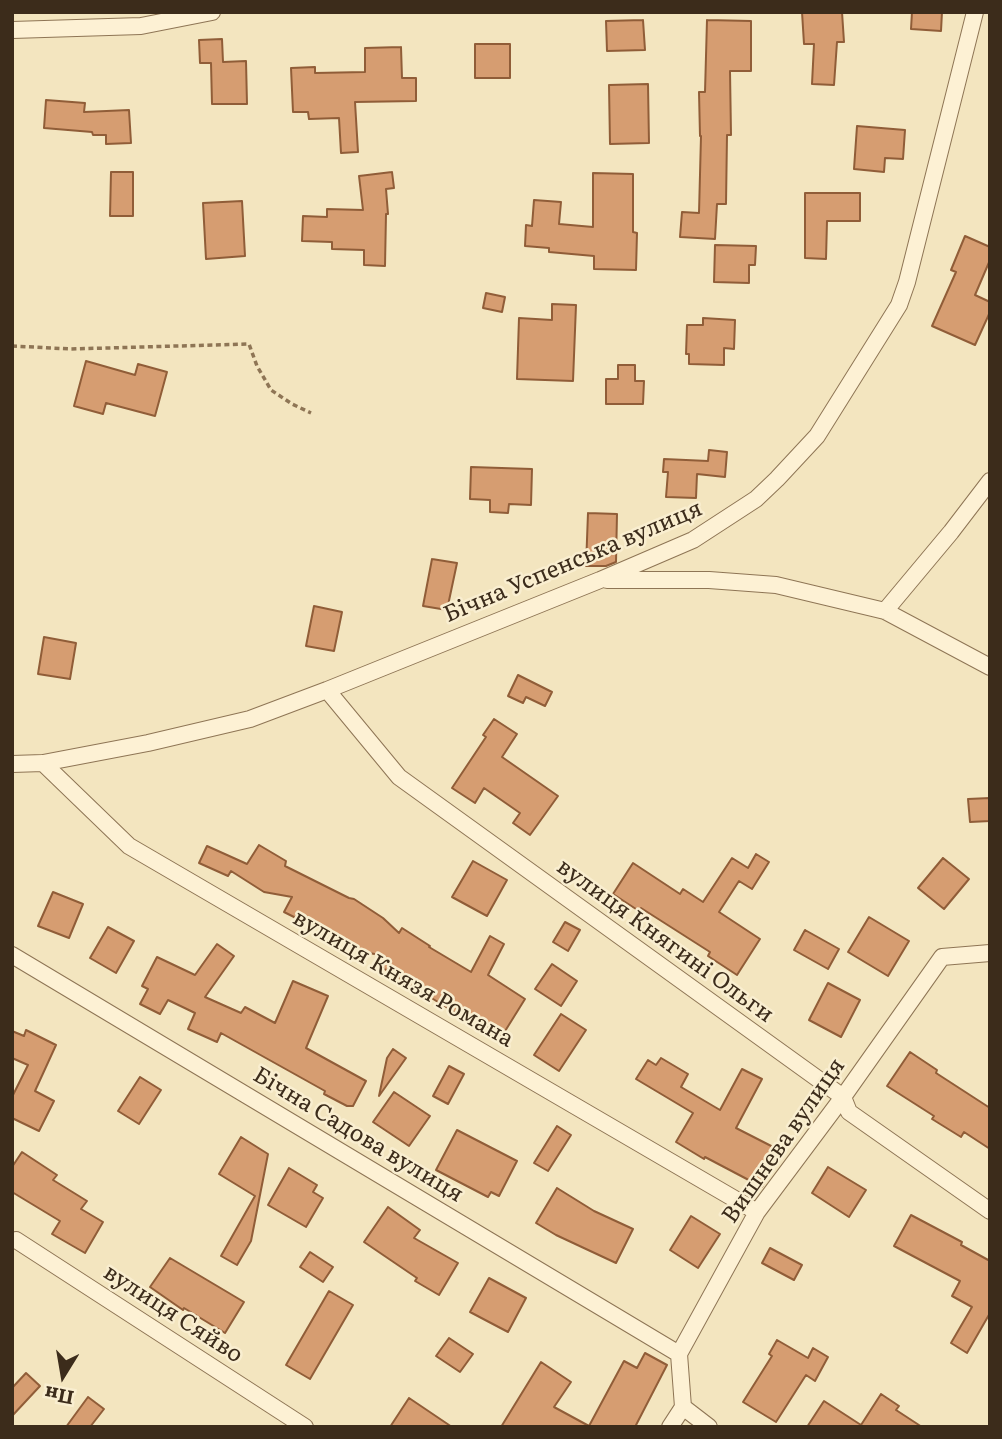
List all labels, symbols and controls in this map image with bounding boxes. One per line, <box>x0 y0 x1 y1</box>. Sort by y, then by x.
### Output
street label: Бічна Успенська вулиця <box>440 495 706 629</box>
street label: вулиця Княгині Ольги <box>551 853 779 1029</box>
street label: вулиця Князя Романа <box>288 905 518 1053</box>
street label: Вишнева вулиця <box>717 1053 851 1229</box>
street label: Бічна Садова вулиця <box>248 1061 468 1209</box>
street label: вулиця Сяйво <box>98 1259 248 1369</box>
north arrow <box>28 1341 98 1411</box>
text: Пн <box>42 1380 76 1413</box>

